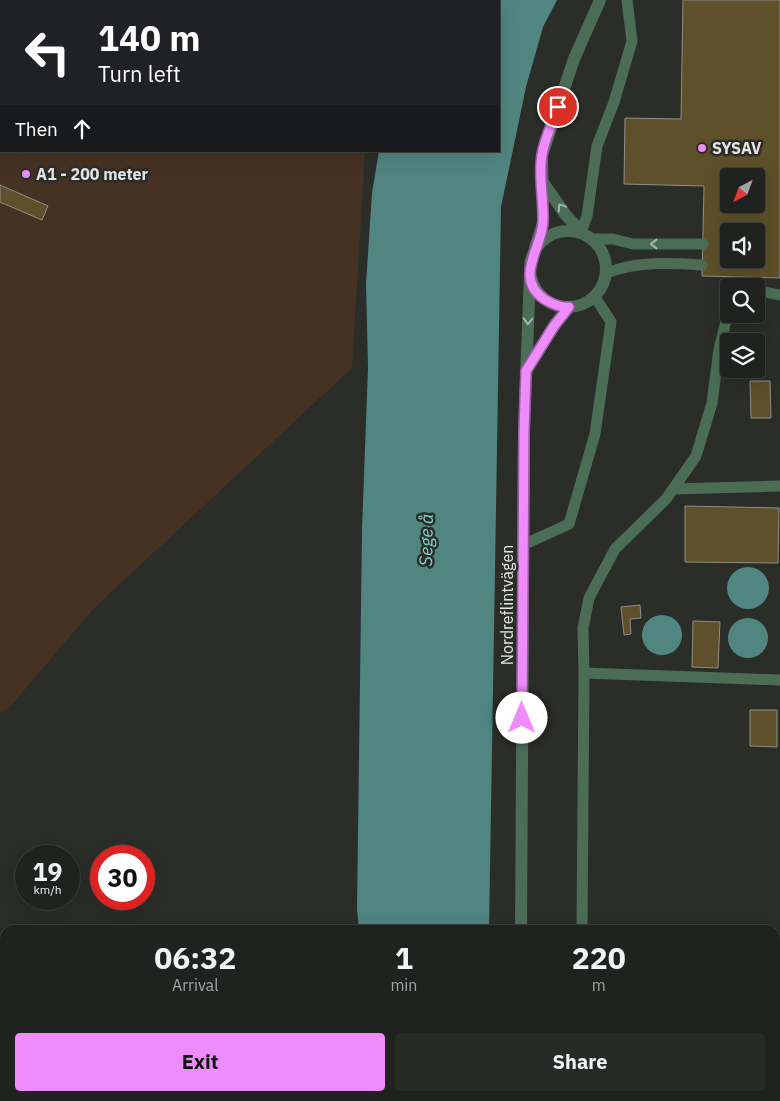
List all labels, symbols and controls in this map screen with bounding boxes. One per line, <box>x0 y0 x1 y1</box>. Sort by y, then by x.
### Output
text: 140 m <box>98 15 201 61</box>
icon: left <box>15 20 80 85</box>
text: Turn left <box>98 59 181 88</box>
pin <box>537 86 579 128</box>
icon: arrive <box>544 93 572 121</box>
icon: ahead <box>68 115 96 143</box>
text: Then <box>15 117 58 141</box>
place label: SYSAV <box>712 138 762 158</box>
marker: SYSAV <box>696 142 708 154</box>
place label: A1 - 200 meter <box>36 164 148 184</box>
marker: A1 - 200 meter <box>20 168 32 180</box>
north arrow <box>720 168 765 212</box>
map controls <box>720 168 765 378</box>
one-way arrow <box>557 203 567 212</box>
button: sound <box>720 223 765 268</box>
one-way arrow <box>650 239 658 249</box>
button: search <box>720 278 765 323</box>
one-way arrow <box>523 318 533 326</box>
button: layers <box>720 333 765 378</box>
water label: Sege å <box>414 513 438 567</box>
street label: Nordreflintvägen <box>497 545 517 665</box>
position arrow <box>495 691 547 743</box>
speed limit sign: 30 <box>90 845 155 910</box>
text: 19 <box>32 855 63 888</box>
text: km/h <box>33 882 62 897</box>
text: 06:32 <box>154 938 236 977</box>
text: 1 <box>395 938 413 977</box>
text: 220 <box>572 938 626 977</box>
text: Arrival <box>172 975 219 995</box>
text: min <box>390 975 417 995</box>
text: m <box>592 975 606 995</box>
button: Exit <box>15 1033 385 1091</box>
button: Share <box>395 1033 765 1091</box>

